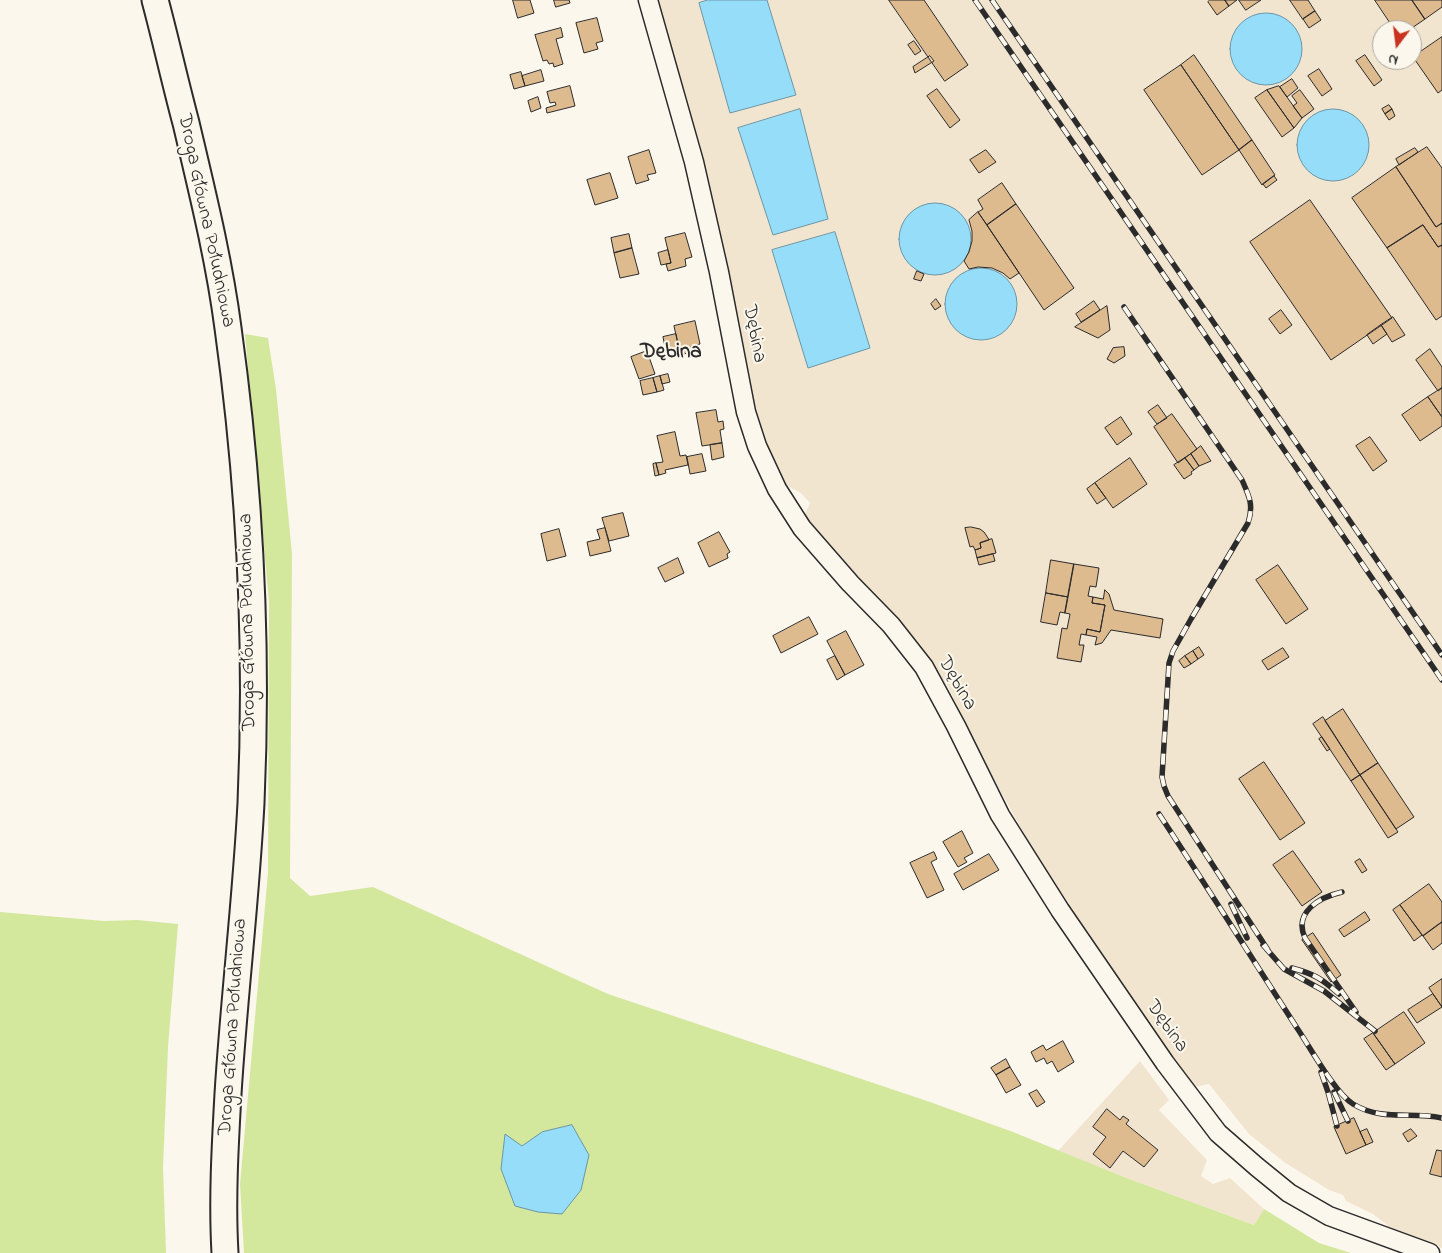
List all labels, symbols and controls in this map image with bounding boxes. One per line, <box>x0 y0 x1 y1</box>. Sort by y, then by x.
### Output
north arrow <box>1372 20 1422 70</box>
text: N <box>1386 48 1401 70</box>
street label: Droga Główna Południowa <box>171 112 239 330</box>
street label: Dębina <box>736 303 770 365</box>
district label: Dębina <box>640 341 702 367</box>
street label: Droga Główna Południowa <box>235 513 263 731</box>
street label: Dębina <box>931 653 981 715</box>
street label: Droga Główna Południowa <box>214 918 254 1136</box>
street label: Dębina <box>1139 996 1193 1058</box>

